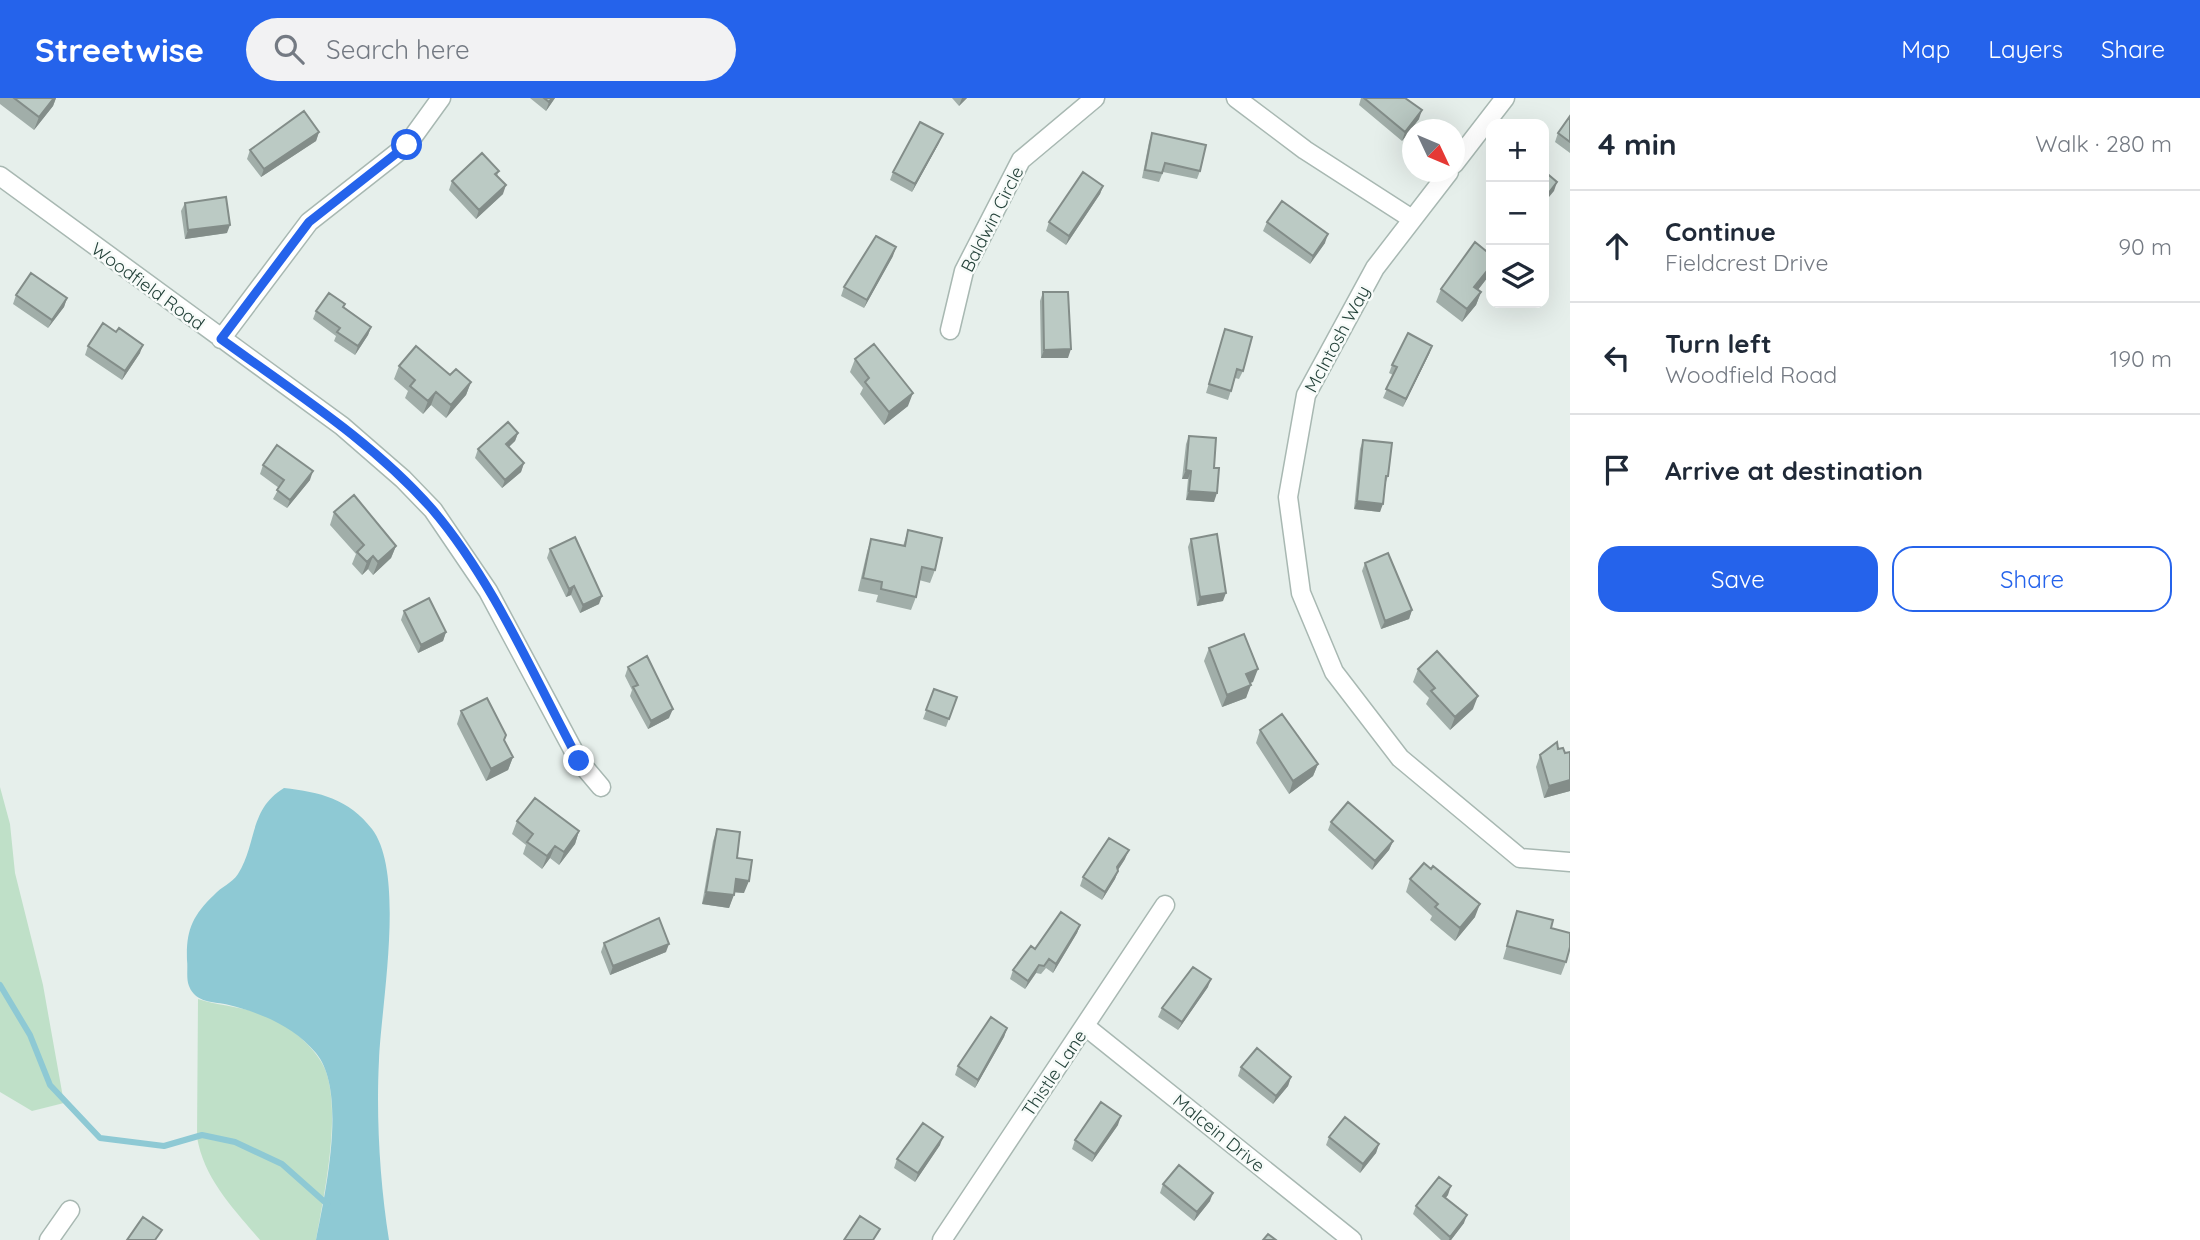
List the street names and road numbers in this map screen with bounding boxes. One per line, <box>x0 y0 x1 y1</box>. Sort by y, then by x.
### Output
street label: Baldwin Circle <box>955 162 1029 276</box>
street label: Woodfield Road <box>87 237 209 335</box>
street label: McIntosh Way <box>1299 282 1375 396</box>
street label: Thistle Lane <box>1017 1025 1091 1121</box>
street label: Malcein Drive <box>1168 1089 1270 1177</box>

